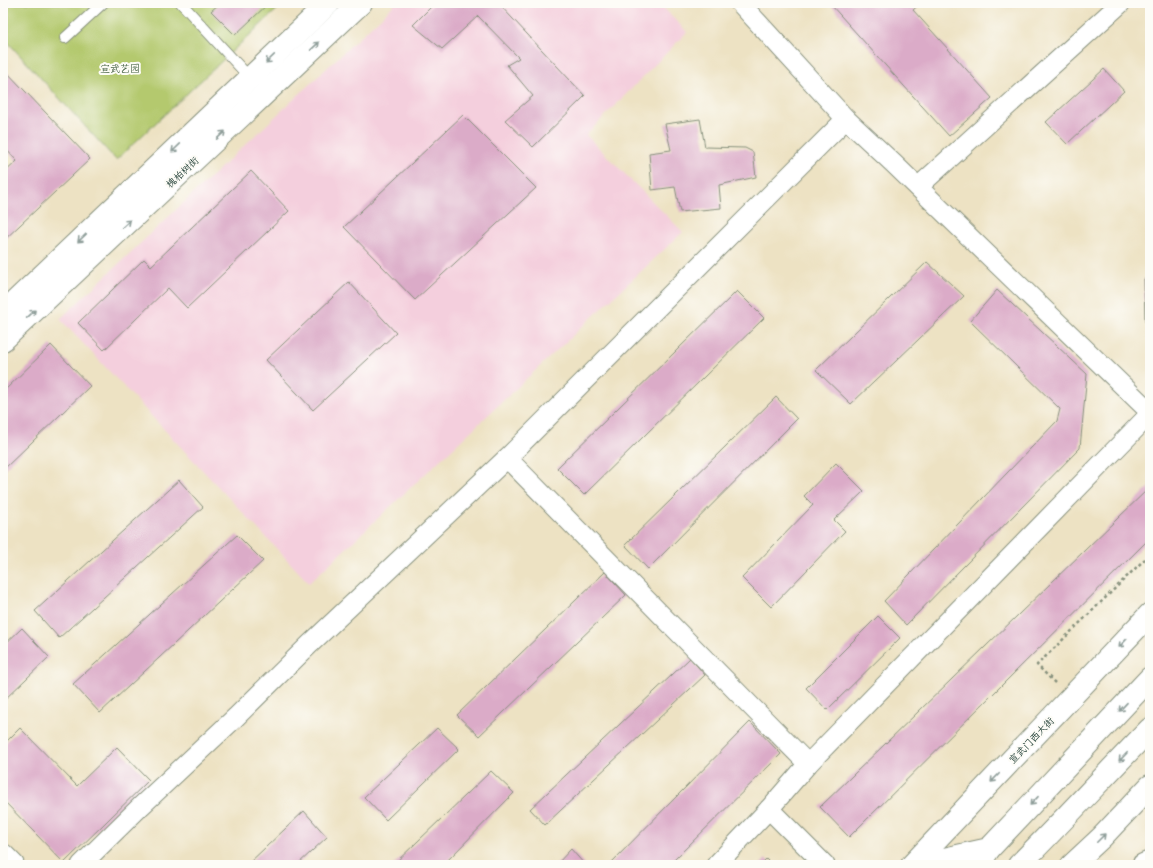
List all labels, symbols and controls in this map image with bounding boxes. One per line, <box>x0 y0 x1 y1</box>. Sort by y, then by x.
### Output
one-way arrow <box>310 41 320 51</box>
one-way arrow <box>265 54 275 64</box>
park label: 宣武艺园 <box>100 61 140 77</box>
one-way arrow <box>216 130 226 140</box>
one-way arrow <box>171 144 181 153</box>
street label: 槐柏树街 <box>163 153 203 192</box>
one-way arrow <box>121 220 131 229</box>
one-way arrow <box>77 233 87 242</box>
one-way arrow <box>26 309 36 318</box>
one-way arrow <box>1118 638 1128 648</box>
one-way arrow <box>1118 702 1128 712</box>
street label: 宣武门西大街 <box>1005 714 1058 768</box>
one-way arrow <box>1118 752 1128 762</box>
one-way arrow <box>990 773 1000 783</box>
one-way arrow <box>1029 796 1039 806</box>
one-way arrow <box>1096 833 1106 843</box>

